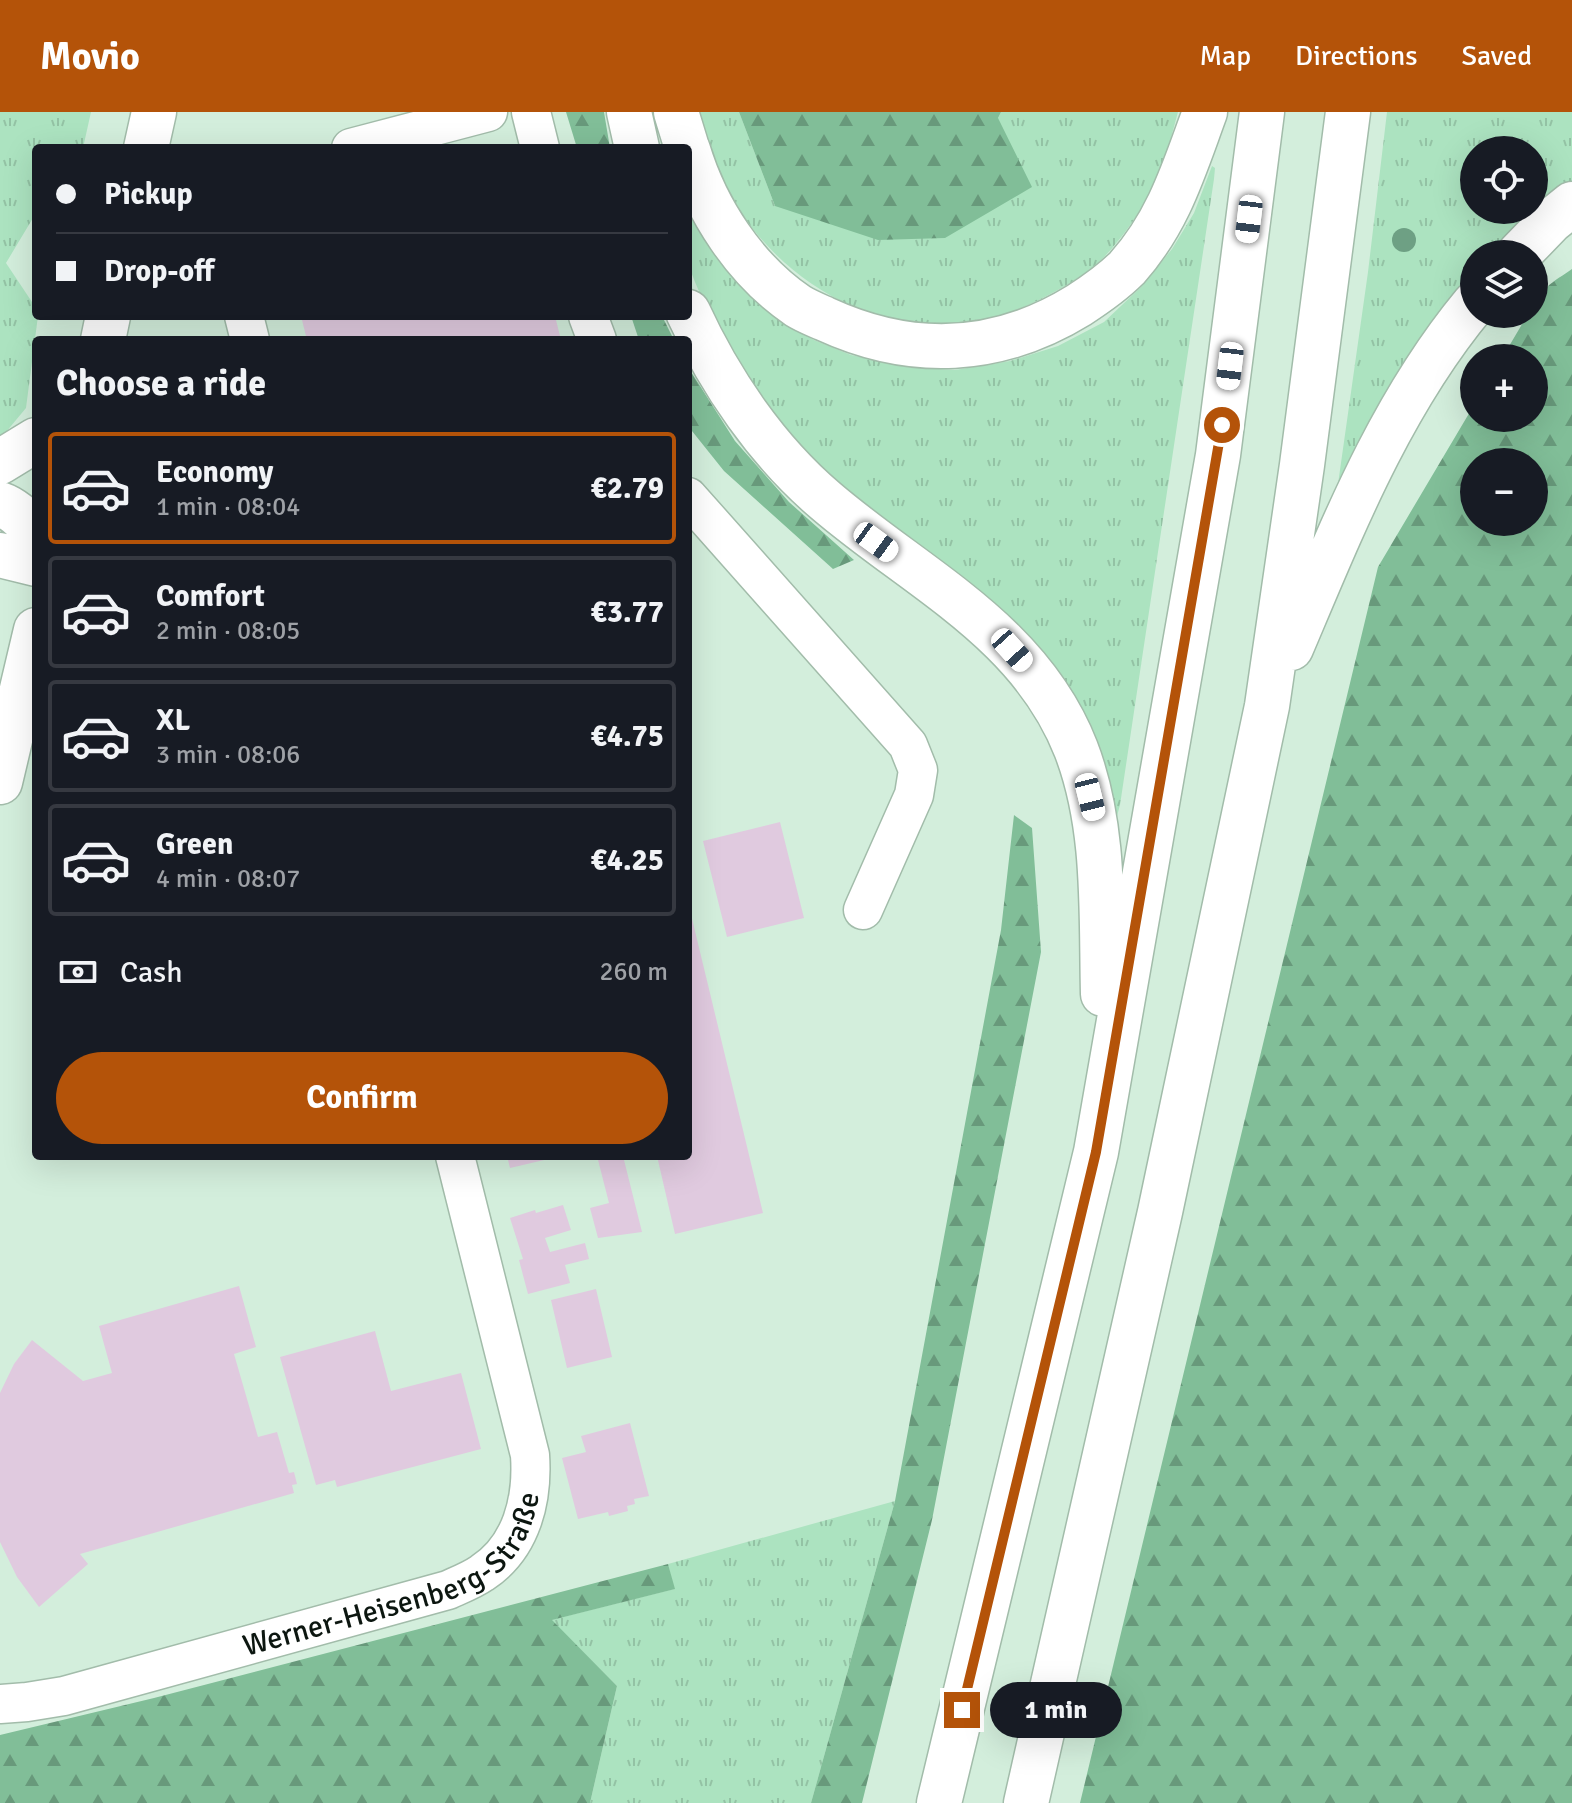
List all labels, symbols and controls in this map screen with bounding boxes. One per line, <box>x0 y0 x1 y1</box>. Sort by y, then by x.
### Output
text: Movio <box>40 33 140 80</box>
text: Map <box>1199 39 1251 73</box>
text: Directions <box>1295 39 1417 73</box>
text: Saved <box>1461 39 1532 73</box>
map controls <box>1460 136 1548 536</box>
button: locate <box>1460 136 1548 224</box>
text: Pickup <box>104 176 193 213</box>
car <box>1234 194 1264 244</box>
button: layers <box>1460 240 1548 328</box>
text: Drop-off <box>104 253 214 290</box>
car <box>1215 341 1245 391</box>
button: + <box>1460 344 1548 432</box>
text: Choose a ride <box>56 361 266 406</box>
route start <box>1204 407 1240 443</box>
button: − <box>1460 448 1548 536</box>
icon: car <box>60 452 132 524</box>
text: Economy <box>156 454 273 491</box>
text: €2.79 <box>591 470 664 507</box>
text: 1 min · 08:04 <box>156 491 300 523</box>
car <box>850 518 902 566</box>
icon: car <box>60 576 132 648</box>
text: Comfort <box>156 578 265 615</box>
text: €3.77 <box>591 594 664 631</box>
text: 2 min · 08:05 <box>156 615 300 647</box>
car <box>987 624 1037 676</box>
icon: car <box>60 700 132 772</box>
text: XL <box>156 702 190 739</box>
text: €4.75 <box>591 718 664 755</box>
text: 3 min · 08:06 <box>156 739 300 771</box>
car <box>1073 771 1107 823</box>
icon: car <box>60 824 132 896</box>
text: Green <box>156 826 233 863</box>
text: €4.25 <box>591 842 664 879</box>
text: 4 min · 08:07 <box>156 863 300 895</box>
icon: cash <box>56 950 100 994</box>
text: Cash <box>120 954 183 991</box>
text: 260 m <box>599 956 668 988</box>
button: Confirm <box>56 1052 668 1144</box>
street label: Werner-Heisenberg-Straße <box>239 1489 548 1665</box>
callout: 1 min <box>990 1682 1122 1738</box>
route end <box>944 1692 980 1728</box>
text: 1 min <box>1025 1694 1087 1726</box>

